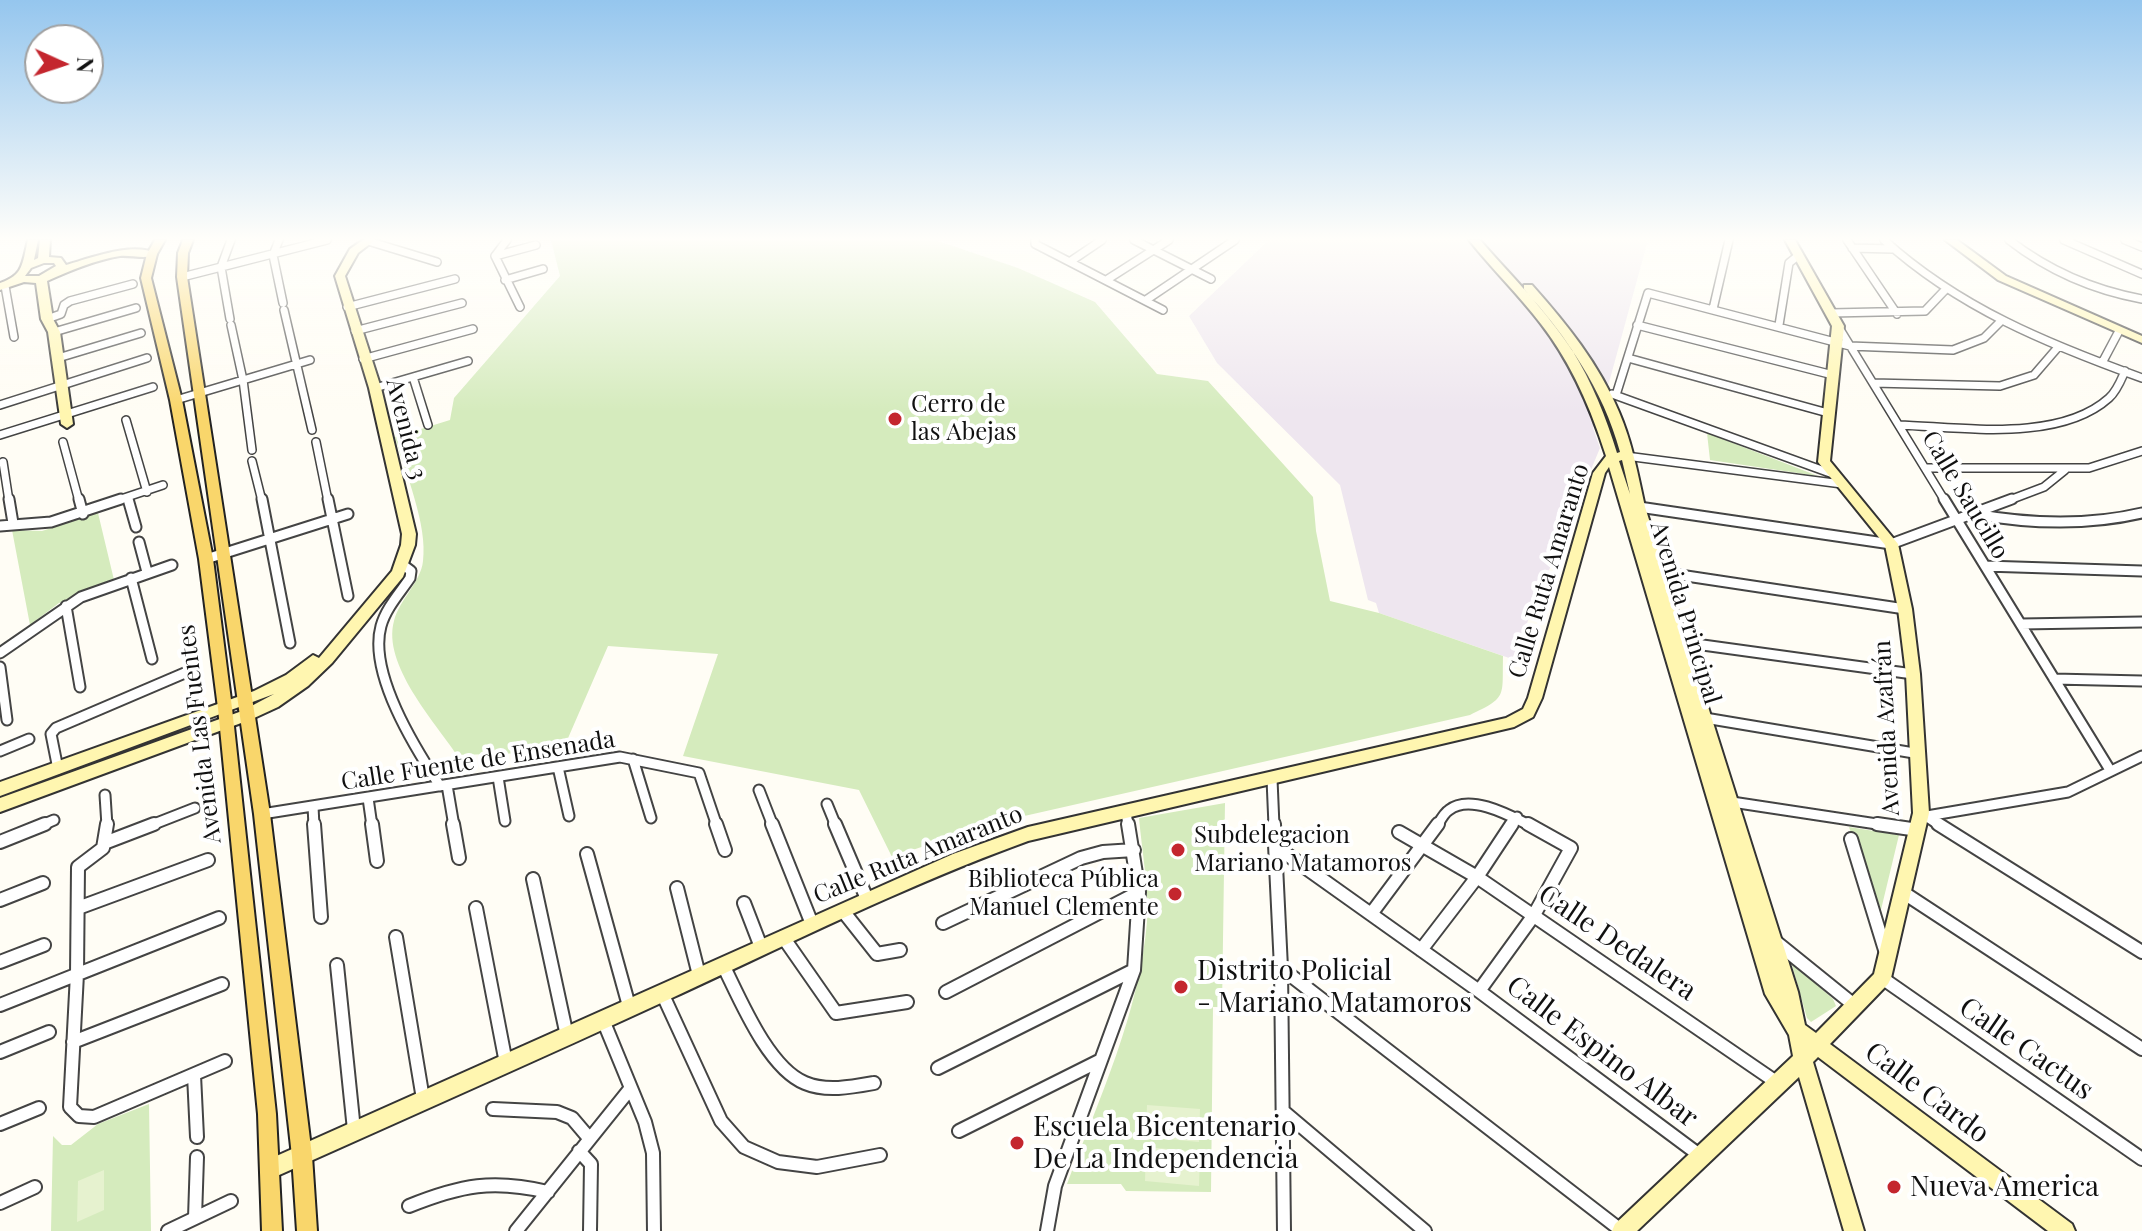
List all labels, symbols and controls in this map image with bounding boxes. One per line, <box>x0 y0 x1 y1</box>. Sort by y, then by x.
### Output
north arrow <box>24 24 104 104</box>
text: N <box>71 56 101 74</box>
street label: Avenida 3 <box>380 376 432 482</box>
place label: Cerro de las Abejas <box>911 391 1016 447</box>
marker: Cerro de las Abejas <box>886 410 904 428</box>
street label: Calle Saucillo <box>1916 426 2014 564</box>
street label: Calle Ruta Amaranto <box>1503 460 1595 682</box>
street label: Avenida Principal <box>1644 518 1726 708</box>
street label: Avenida Las Fuentes <box>172 623 228 845</box>
street label: Avenida Azafrán <box>1868 640 1906 816</box>
street label: Calle Fuente de Ensenada <box>339 725 617 797</box>
street label: Calle Ruta Amaranto <box>809 800 1027 910</box>
place label: Subdelegacion Mariano Matamoros <box>1194 822 1412 878</box>
marker: Subdelegacion Mariano Matamoros <box>1169 841 1187 859</box>
place label: Biblioteca Pública Manuel Clemente <box>968 866 1159 922</box>
street label: Calle Dedalera <box>1532 878 1702 1008</box>
marker: Biblioteca Pública Manuel Clemente <box>1166 885 1184 903</box>
place label: Distrito Policial - Mariano Matamoros <box>1197 954 1472 1020</box>
street label: Calle Espino Albar <box>1500 969 1704 1135</box>
marker: Distrito Policial - Mariano Matamoros <box>1172 978 1190 996</box>
street label: Calle Cactus <box>1953 991 2099 1107</box>
street label: Calle Cardo <box>1858 1035 1996 1151</box>
place label: Escuela Bicentenario De La Independencia <box>1033 1110 1298 1176</box>
marker: Escuela Bicentenario De La Independencia <box>1008 1134 1026 1152</box>
place label: Nueva America <box>1910 1170 2099 1204</box>
marker: Nueva America <box>1885 1178 1903 1196</box>

